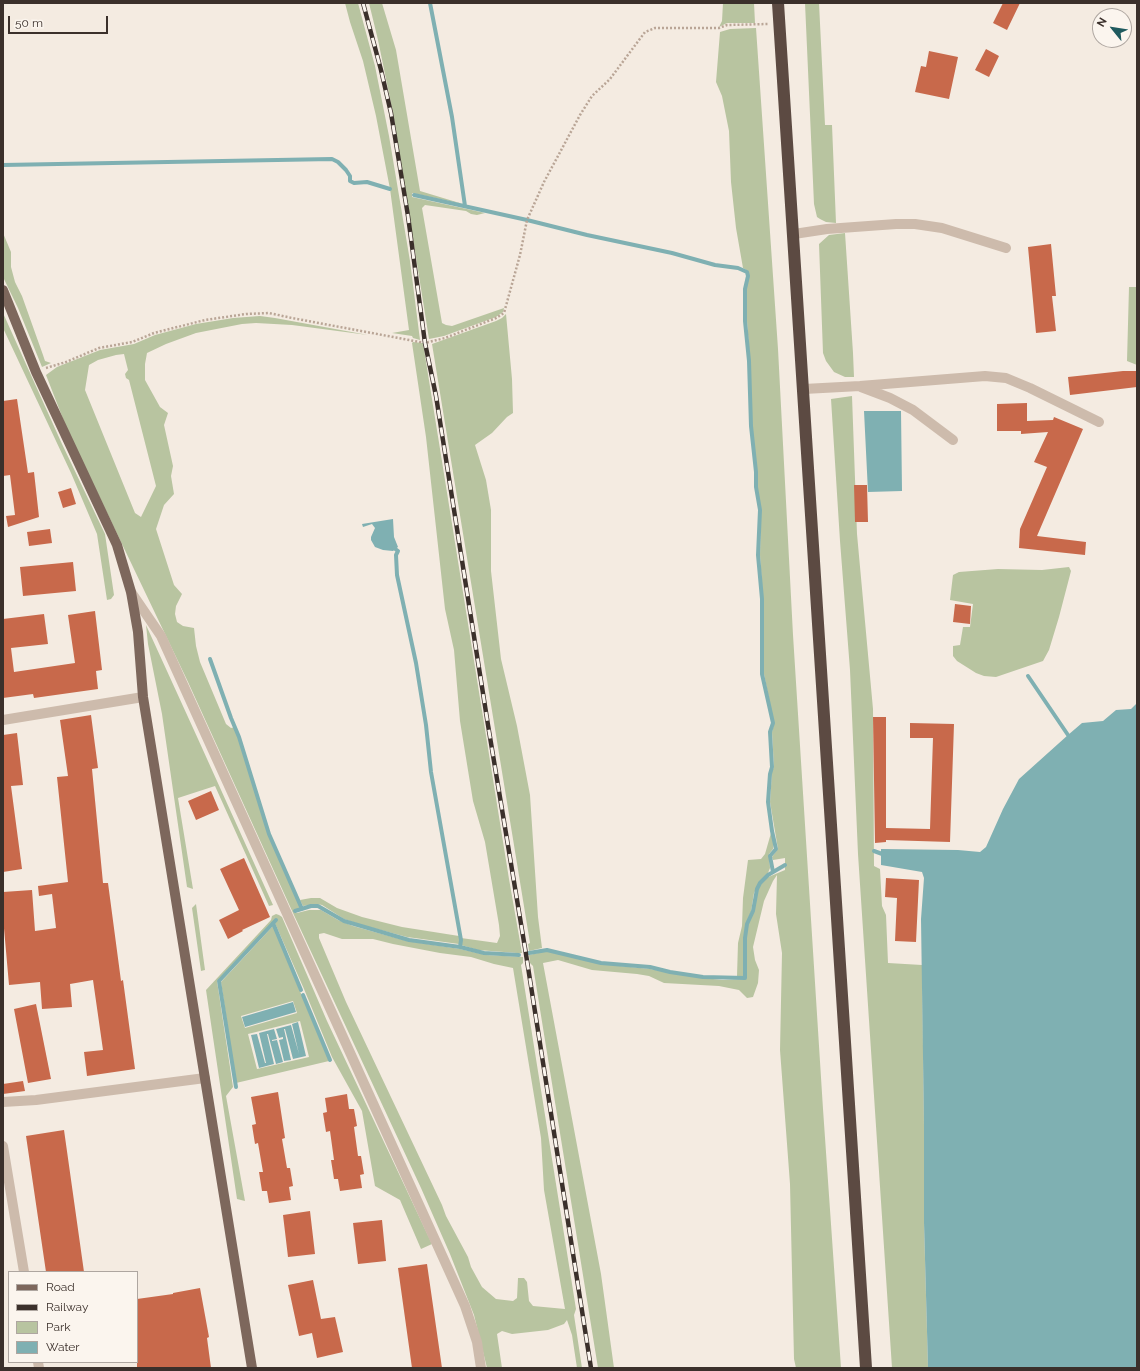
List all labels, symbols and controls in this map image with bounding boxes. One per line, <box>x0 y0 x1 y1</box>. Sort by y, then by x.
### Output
scale bar <box>10 8 110 34</box>
north arrow <box>1092 8 1132 48</box>
text: N <box>1094 15 1110 29</box>
text: 50 m <box>15 16 43 30</box>
legend <box>8 1271 138 1363</box>
text: Road <box>46 1280 75 1294</box>
text: Railway <box>46 1300 88 1314</box>
text: Park <box>46 1320 71 1334</box>
text: Water <box>46 1340 80 1354</box>

